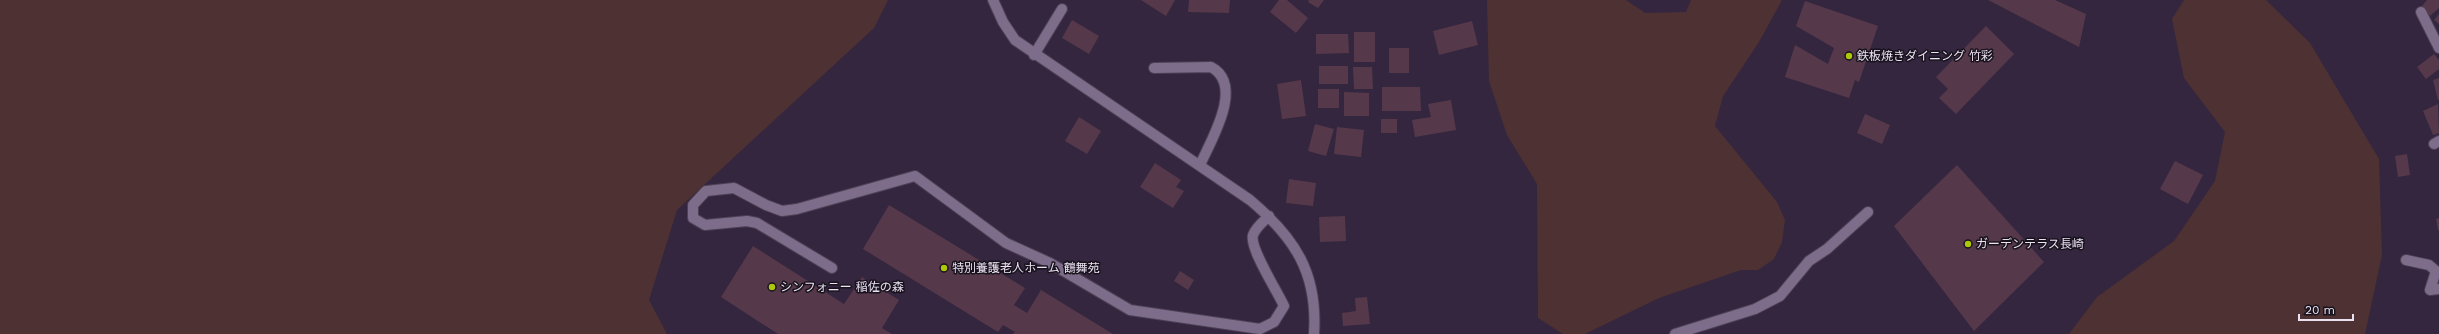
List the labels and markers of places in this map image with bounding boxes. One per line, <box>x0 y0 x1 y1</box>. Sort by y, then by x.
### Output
place label: 鉄板焼きダイニング 竹彩 <box>1857 49 1993 63</box>
marker: 鉄板焼きダイニング 竹彩 <box>1844 51 1854 61</box>
place label: ガーデンテラス長崎 <box>1976 237 2084 251</box>
marker: ガーデンテラス長崎 <box>1963 239 1973 249</box>
place label: 特別養護老人ホーム 鶴舞苑 <box>952 261 1100 275</box>
marker: 特別養護老人ホーム 鶴舞苑 <box>939 263 949 273</box>
place label: シンフォニー 稲佐の森 <box>780 280 904 294</box>
marker: シンフォニー 稲佐の森 <box>767 282 777 292</box>

